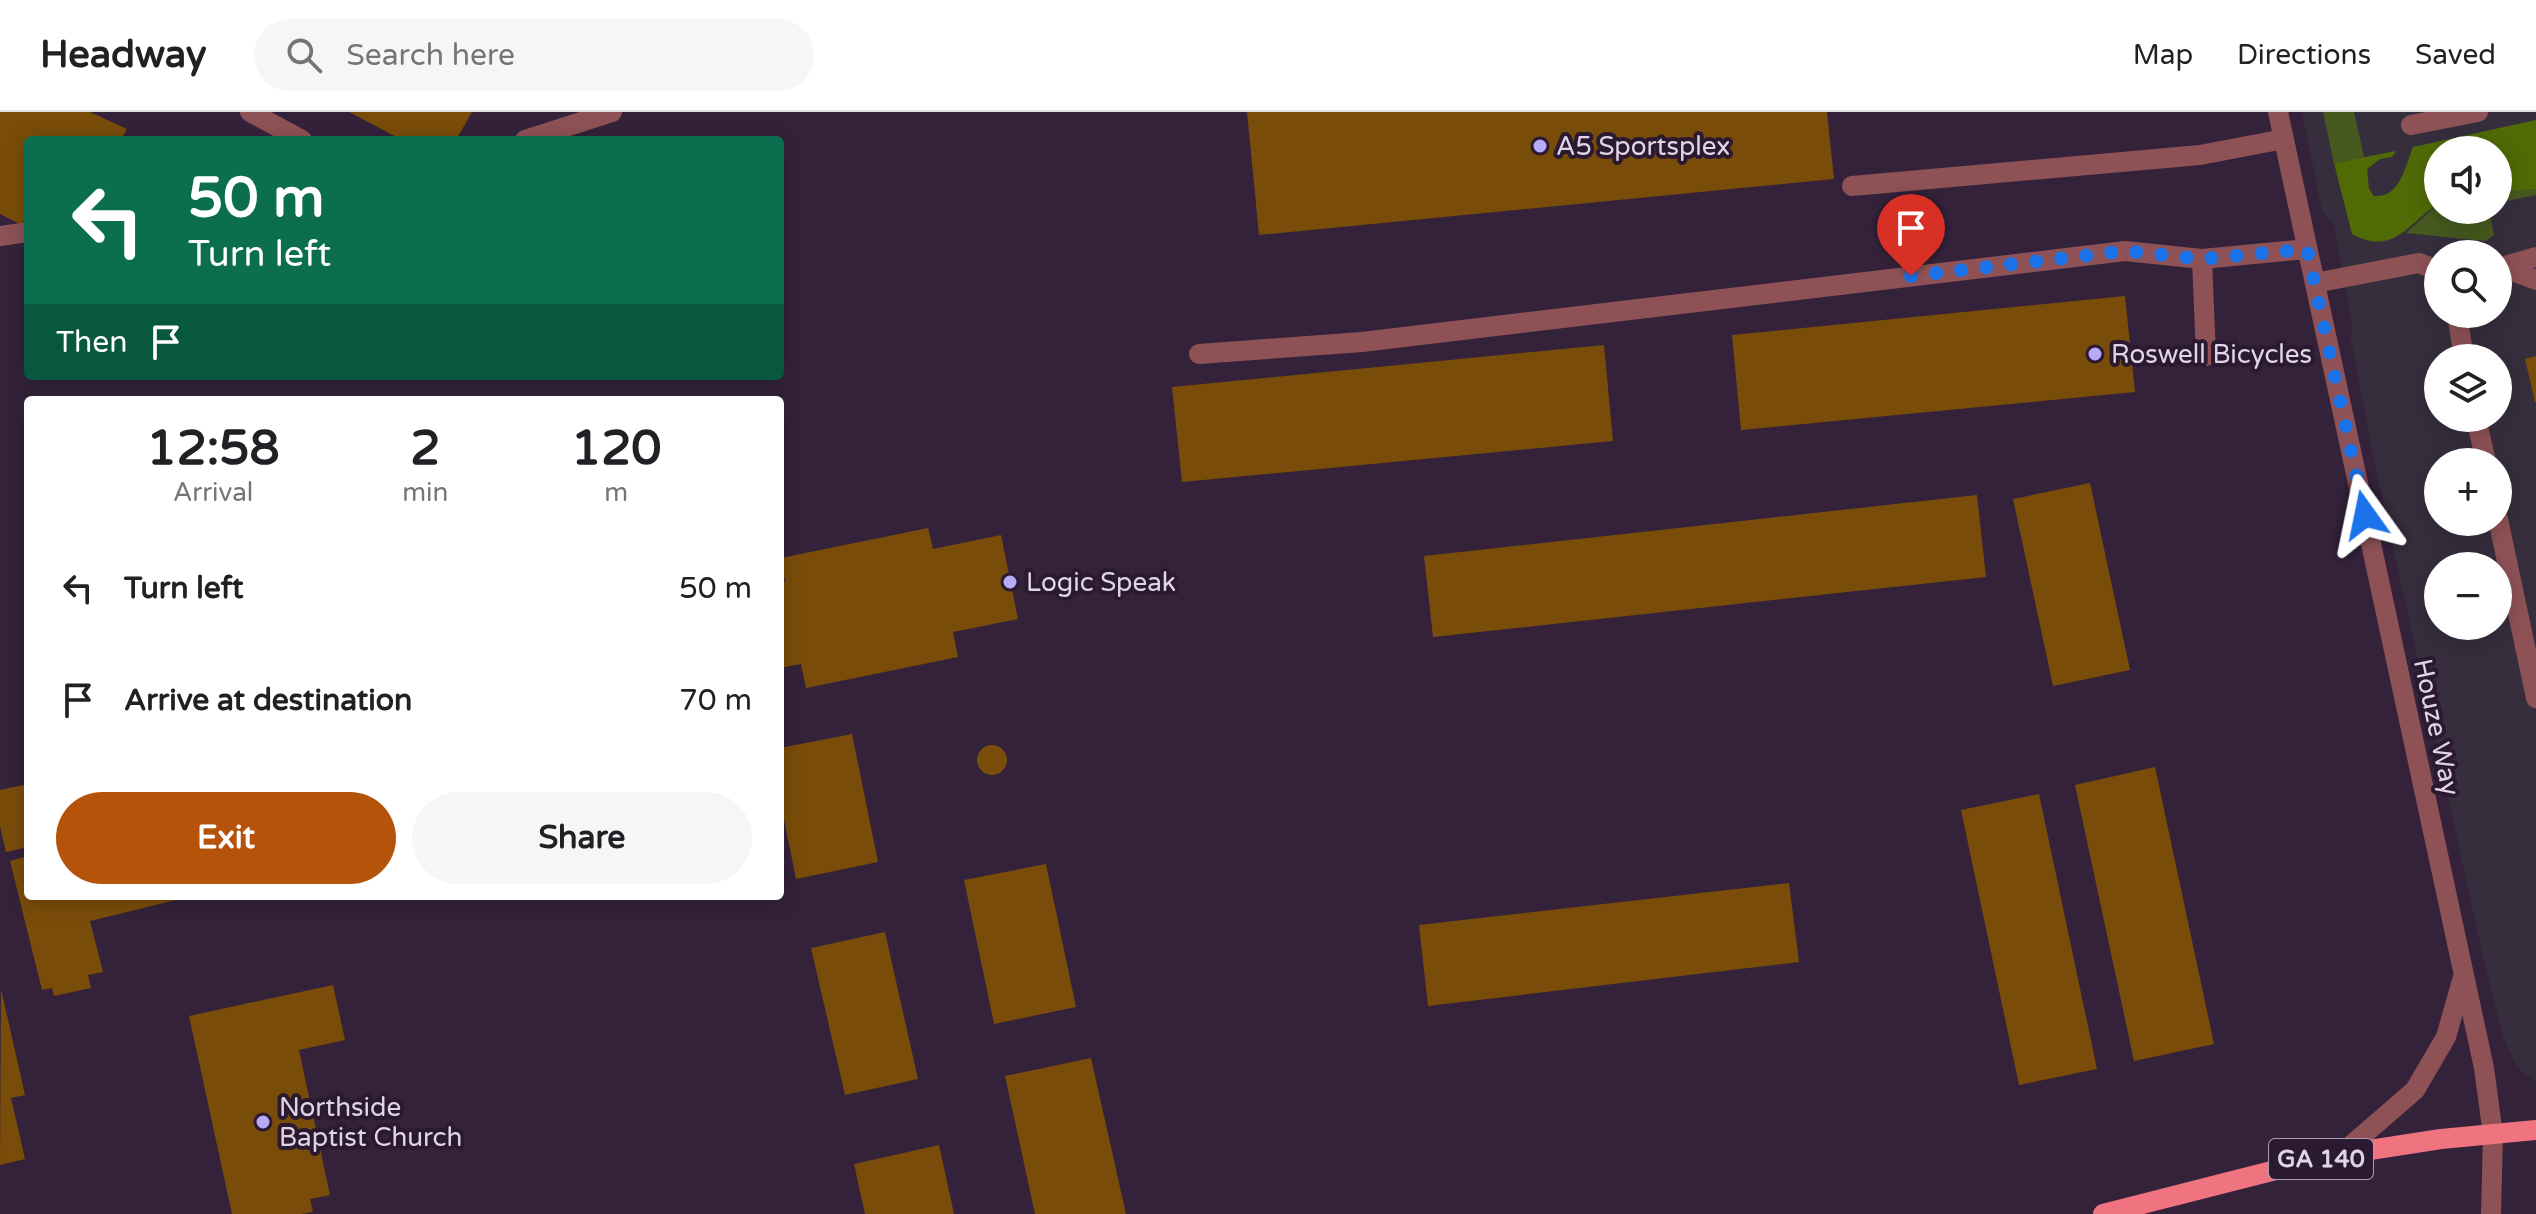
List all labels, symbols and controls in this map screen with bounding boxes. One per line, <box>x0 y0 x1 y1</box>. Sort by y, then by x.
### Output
search box <box>254 19 814 91</box>
text: Headway <box>40 32 206 78</box>
icon: search <box>282 33 326 77</box>
text: Search here <box>346 37 515 74</box>
text: Map <box>2133 38 2193 72</box>
text: Directions <box>2237 38 2371 72</box>
text: Saved <box>2415 38 2496 72</box>
place label: A5 Sportsplex <box>1556 131 1730 162</box>
map controls <box>2424 136 2512 640</box>
button: sound <box>2424 136 2512 224</box>
marker: A5 Sportsplex <box>1531 137 1549 155</box>
text: 50 m <box>188 165 324 232</box>
icon: left <box>56 168 160 272</box>
pin <box>1877 194 1945 276</box>
icon: arrive <box>1889 206 1933 250</box>
text: Turn left <box>188 233 331 276</box>
button: search <box>2424 240 2512 328</box>
icon: arrive <box>144 320 188 364</box>
text: Then <box>56 324 128 361</box>
place label: Roswell Bicycles <box>2111 339 2312 370</box>
button: layers <box>2424 344 2512 432</box>
marker: Roswell Bicycles <box>2086 345 2104 363</box>
text: 12:58 <box>147 420 280 478</box>
text: 2 <box>410 420 440 478</box>
text: 120 <box>571 420 661 478</box>
button: + <box>2424 448 2512 536</box>
position arrow <box>2323 473 2407 557</box>
text: Arrival <box>173 477 253 508</box>
text: min <box>402 477 448 508</box>
text: m <box>604 477 628 508</box>
button: − <box>2424 552 2512 640</box>
icon: left <box>56 566 100 610</box>
place label: Logic Speak <box>1026 567 1176 598</box>
text: Turn left <box>124 570 243 607</box>
text: 50 m <box>679 570 752 607</box>
marker: Logic Speak <box>1001 573 1019 591</box>
street label: Houze Way <box>2407 656 2466 798</box>
icon: arrive <box>56 678 100 722</box>
text: Arrive at destination <box>124 682 412 719</box>
text: 70 m <box>679 682 752 719</box>
button: Exit <box>56 792 396 884</box>
button: Share <box>412 792 752 884</box>
place label: Northside Baptist Church <box>279 1092 462 1153</box>
marker: Northside Baptist Church <box>254 1113 272 1131</box>
road number: GA 140 <box>2269 1139 2373 1179</box>

